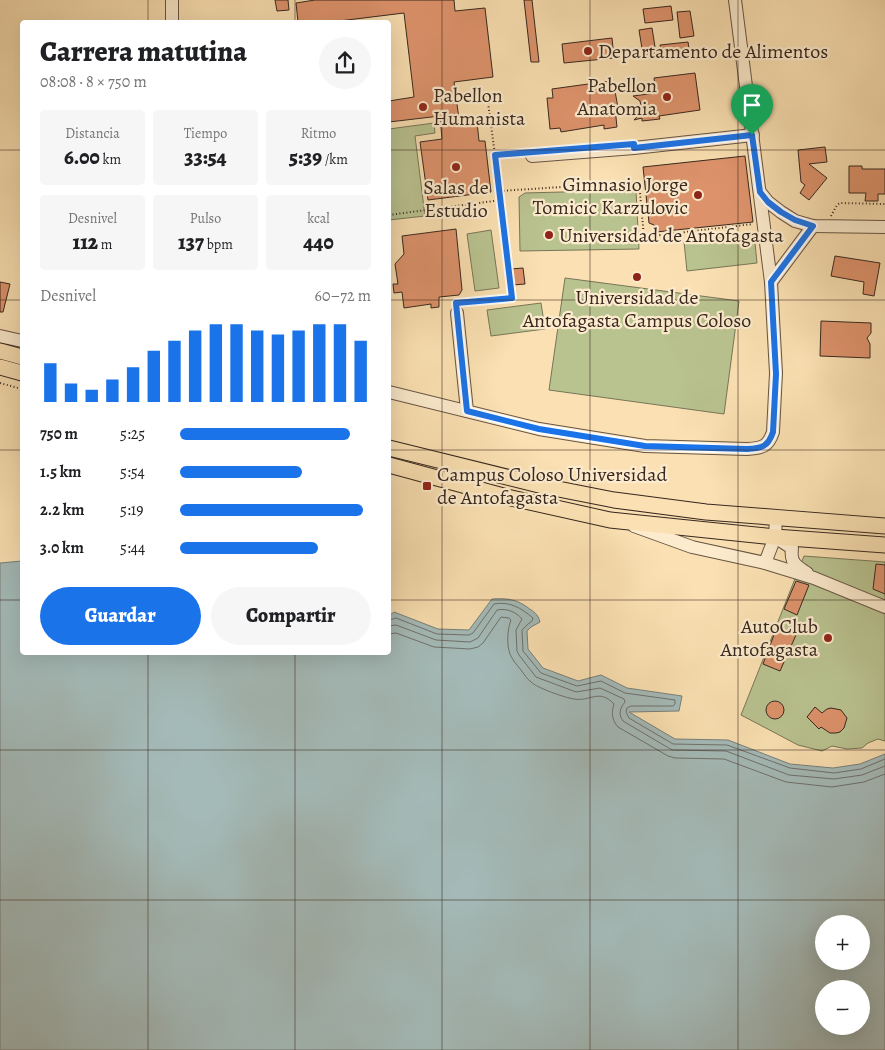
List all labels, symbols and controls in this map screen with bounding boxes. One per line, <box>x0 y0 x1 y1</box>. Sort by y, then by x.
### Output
text: Carrera matutina <box>40 33 247 71</box>
button: share <box>319 37 371 89</box>
place label: Departamento de Alimentos <box>598 38 828 65</box>
marker: Departamento de Alimentos <box>582 45 594 57</box>
text: 08:08 · 8 × 750 m <box>40 71 147 93</box>
place label: Pabellon Anatomia <box>576 72 658 122</box>
place label: Pabellon Humanista <box>433 82 526 132</box>
pin <box>731 84 773 135</box>
marker: Pabellon Anatomia <box>661 91 673 103</box>
icon: arrive <box>738 91 766 119</box>
marker: Pabellon Humanista <box>417 101 429 113</box>
text: Distancia <box>65 124 120 143</box>
text: Tiempo <box>184 124 227 143</box>
text: Ritmo <box>301 124 336 143</box>
text: 6.00 <box>64 143 100 171</box>
text: 33:54 <box>184 143 227 171</box>
text: 5:39 <box>289 143 322 171</box>
text: km <box>100 150 121 169</box>
text: /km <box>322 150 348 169</box>
marker: Salas de Estudio <box>450 161 462 173</box>
place label: Gimnasio Jorge Tomicic Karzulovic <box>533 171 688 221</box>
place label: Salas de Estudio <box>423 174 489 224</box>
marker: Gimnasio Jorge Tomicic Karzulovic <box>692 189 704 201</box>
text: Desnivel <box>68 209 117 228</box>
text: Pulso <box>190 209 221 228</box>
text: kcal <box>307 209 330 228</box>
place label: Universidad de Antofagasta <box>559 222 784 249</box>
text: 112 <box>72 228 98 256</box>
text: 137 <box>178 228 204 256</box>
text: 440 <box>303 228 334 256</box>
marker: Universidad de Antofagasta <box>543 229 555 241</box>
text: m <box>98 235 113 254</box>
text: bpm <box>204 235 233 254</box>
marker: Universidad de Antofagasta Campus Coloso <box>631 271 643 283</box>
place label: Universidad de Antofagasta Campus Coloso <box>522 284 751 334</box>
text: Desnivel <box>40 285 96 307</box>
text: 60–72 m <box>315 285 371 307</box>
text: 750 m <box>40 423 78 445</box>
text: 5:25 <box>120 423 145 445</box>
text: 1.5 km <box>40 461 81 483</box>
text: 5:54 <box>120 461 145 483</box>
place label: Campus Coloso Universidad de Antofagasta <box>437 461 667 511</box>
marker: Campus Coloso Universidad de Antofagasta <box>421 480 433 492</box>
text: 2.2 km <box>40 499 84 521</box>
text: 5:19 <box>120 499 143 521</box>
text: 3.0 km <box>40 537 84 559</box>
text: 5:44 <box>120 537 145 559</box>
button: Guardar <box>40 587 201 645</box>
button: Compartir <box>211 587 371 645</box>
place label: AutoClub Antofagasta <box>719 613 819 663</box>
marker: AutoClub Antofagasta <box>822 632 834 644</box>
map controls <box>815 915 870 1035</box>
button: + <box>815 915 870 970</box>
button: − <box>815 980 870 1035</box>

